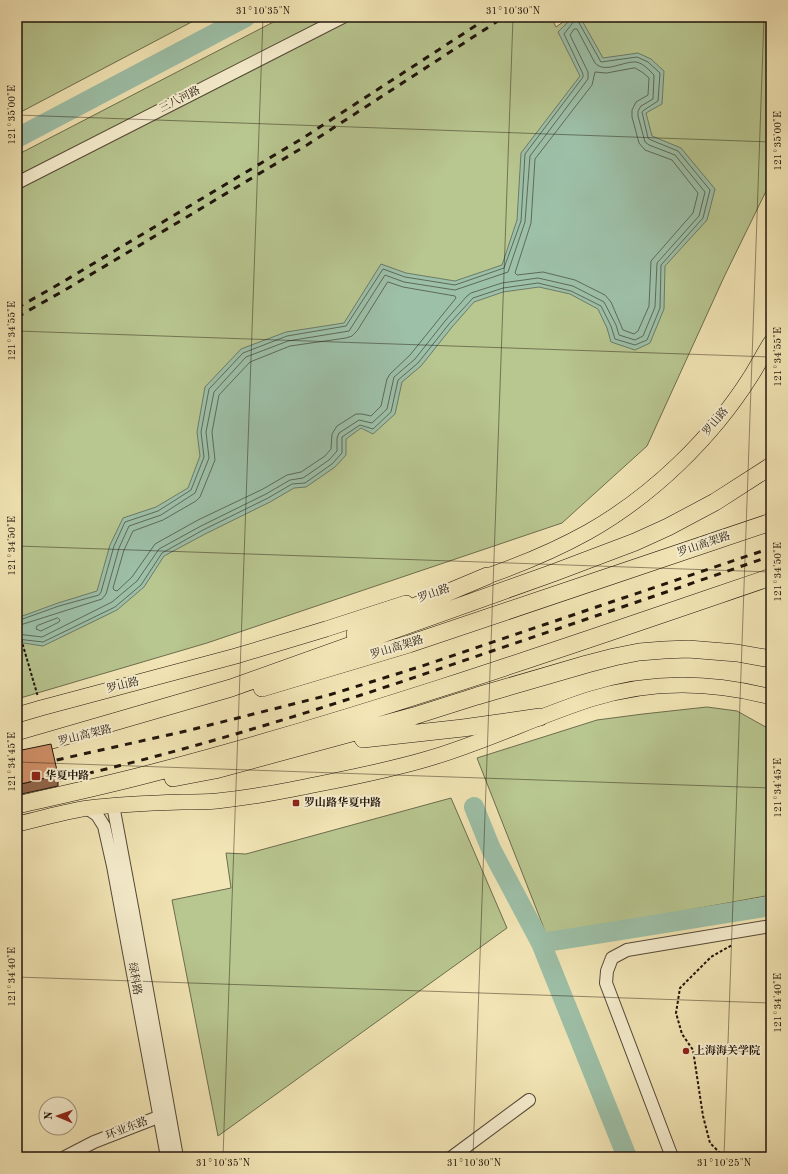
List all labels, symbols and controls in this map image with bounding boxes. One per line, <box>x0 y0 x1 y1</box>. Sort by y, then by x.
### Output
text: 31°10'35"N <box>236 6 291 16</box>
text: 31°10'30"N <box>486 6 541 16</box>
street label: 三八河路 <box>157 83 202 115</box>
text: 121°35'00"E <box>7 85 17 145</box>
text: 121°35'00"E <box>773 111 783 171</box>
text: 121°34'55"E <box>7 301 17 361</box>
text: 121°34'55"E <box>773 327 783 387</box>
street label: 罗山路 <box>700 405 731 438</box>
text: 121°34'50"E <box>7 516 17 576</box>
street label: 罗山高架路 <box>676 529 732 559</box>
text: 121°34'50"E <box>773 542 783 602</box>
street label: 罗山路 <box>416 582 451 605</box>
street label: 罗山高架路 <box>369 633 425 661</box>
street label: 罗山路 <box>105 675 140 695</box>
street label: 罗山高架路 <box>57 722 113 748</box>
text: 121°34'45"E <box>7 732 17 792</box>
text: 121°34'45"E <box>773 758 783 818</box>
place label: 华夏中路 <box>45 769 89 782</box>
marker: 华夏中路 <box>30 770 42 782</box>
place label: 罗山路华夏中路 <box>304 796 381 809</box>
marker: 罗山路华夏中路 <box>291 798 301 808</box>
text: 121°34'40"E <box>7 947 17 1007</box>
street label: 绿科路 <box>126 961 144 996</box>
text: 121°34'40"E <box>773 973 783 1033</box>
place label: 上海海关学院 <box>694 1044 761 1057</box>
marker: 上海海关学院 <box>681 1046 691 1056</box>
north arrow <box>38 1096 78 1136</box>
text: N <box>44 1111 55 1120</box>
street label: 环业东路 <box>104 1114 150 1142</box>
text: 31°10'35"N <box>196 1158 251 1168</box>
text: 31°10'30"N <box>447 1158 502 1168</box>
text: 31°10'25"N <box>697 1158 752 1168</box>

